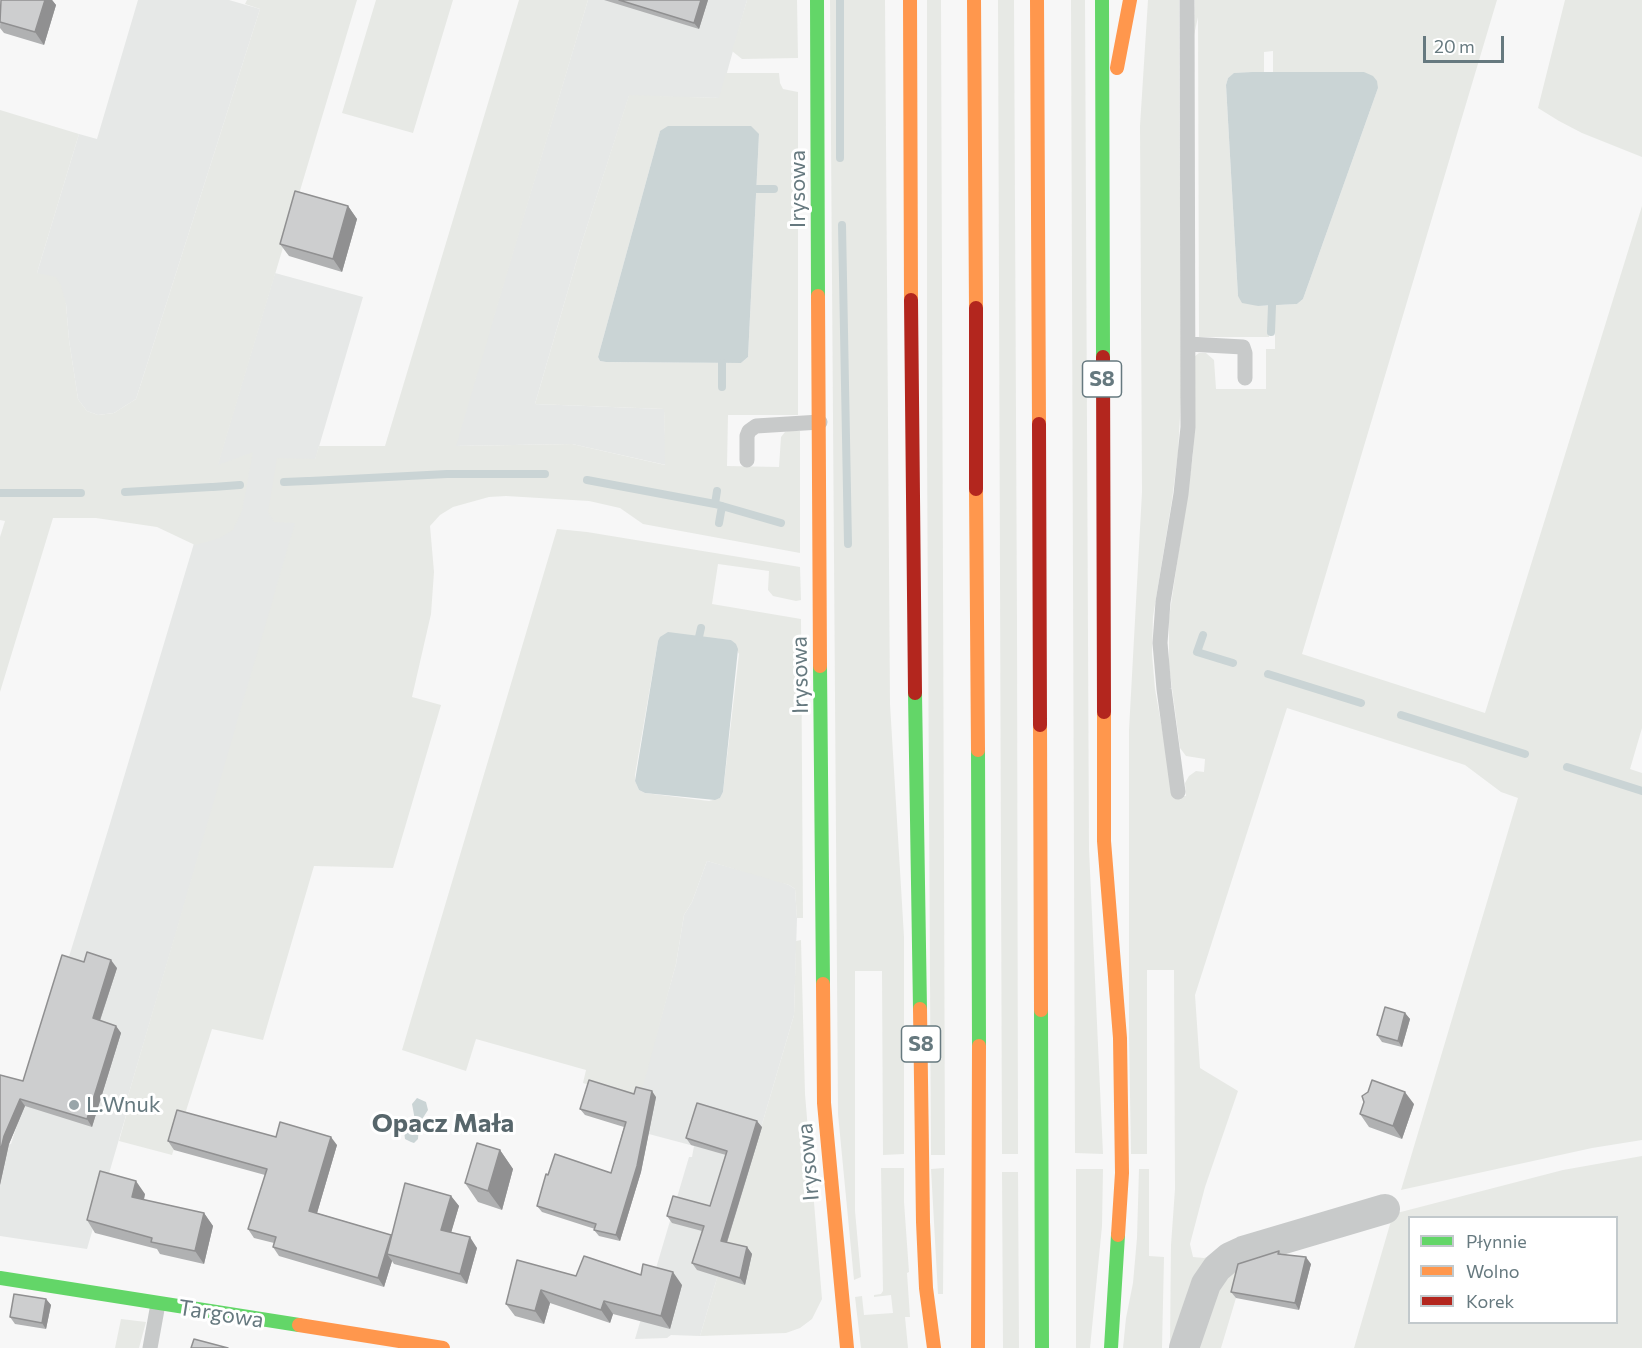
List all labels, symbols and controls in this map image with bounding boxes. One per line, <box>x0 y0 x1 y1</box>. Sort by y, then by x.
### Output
scale bar <box>1426 24 1507 62</box>
text: 20 m <box>1434 35 1475 57</box>
street label: Irysowa <box>785 150 811 228</box>
road number: S8 <box>1082 361 1122 397</box>
street label: Irysowa <box>786 636 814 714</box>
road number: S8 <box>902 1026 940 1062</box>
place label: L.Wnuk <box>86 1092 161 1118</box>
marker: L.Wnuk <box>67 1098 81 1112</box>
district label: Opacz Mała <box>372 1107 514 1139</box>
street label: Irysowa <box>791 1122 825 1202</box>
legend <box>1408 1216 1618 1324</box>
text: Płynnie <box>1466 1230 1527 1252</box>
text: Wolno <box>1466 1260 1520 1282</box>
text: Korek <box>1466 1290 1514 1312</box>
street label: Targowa <box>177 1294 265 1334</box>

